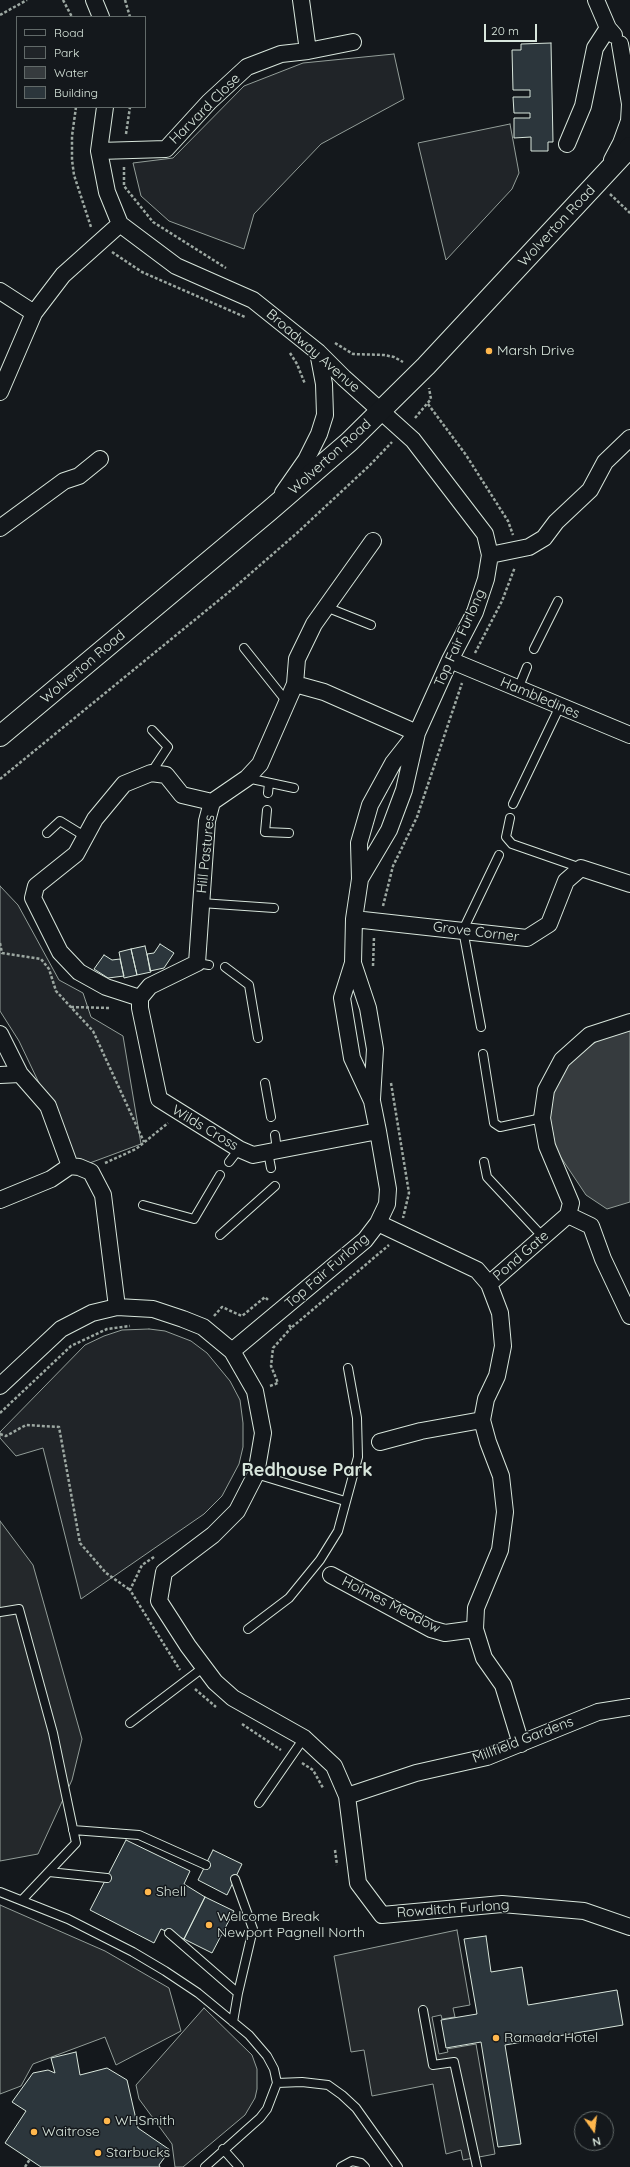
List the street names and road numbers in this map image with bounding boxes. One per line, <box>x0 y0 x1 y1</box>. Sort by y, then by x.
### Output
street label: Harvard Close <box>166 70 244 148</box>
street label: Wolverton Road <box>515 182 599 270</box>
street label: Broadway Avenue <box>263 306 363 396</box>
street label: Wolverton Road <box>285 416 375 498</box>
street label: Top Fair Furlong <box>431 586 489 690</box>
street label: Wolverton Road <box>37 627 129 707</box>
street label: Hambledines <box>498 674 582 722</box>
street label: Hill Pastures <box>194 814 218 894</box>
street label: Grove Corner <box>432 918 520 946</box>
street label: Wilds Cross <box>169 1102 241 1154</box>
street label: Pond Gate <box>490 1227 552 1285</box>
street label: Top Fair Furlong <box>282 1230 372 1312</box>
street label: Holmes Meadow <box>339 1573 443 1637</box>
street label: Millfield Gardens <box>470 1713 576 1767</box>
street label: Rowditch Furlong <box>396 1897 510 1921</box>

